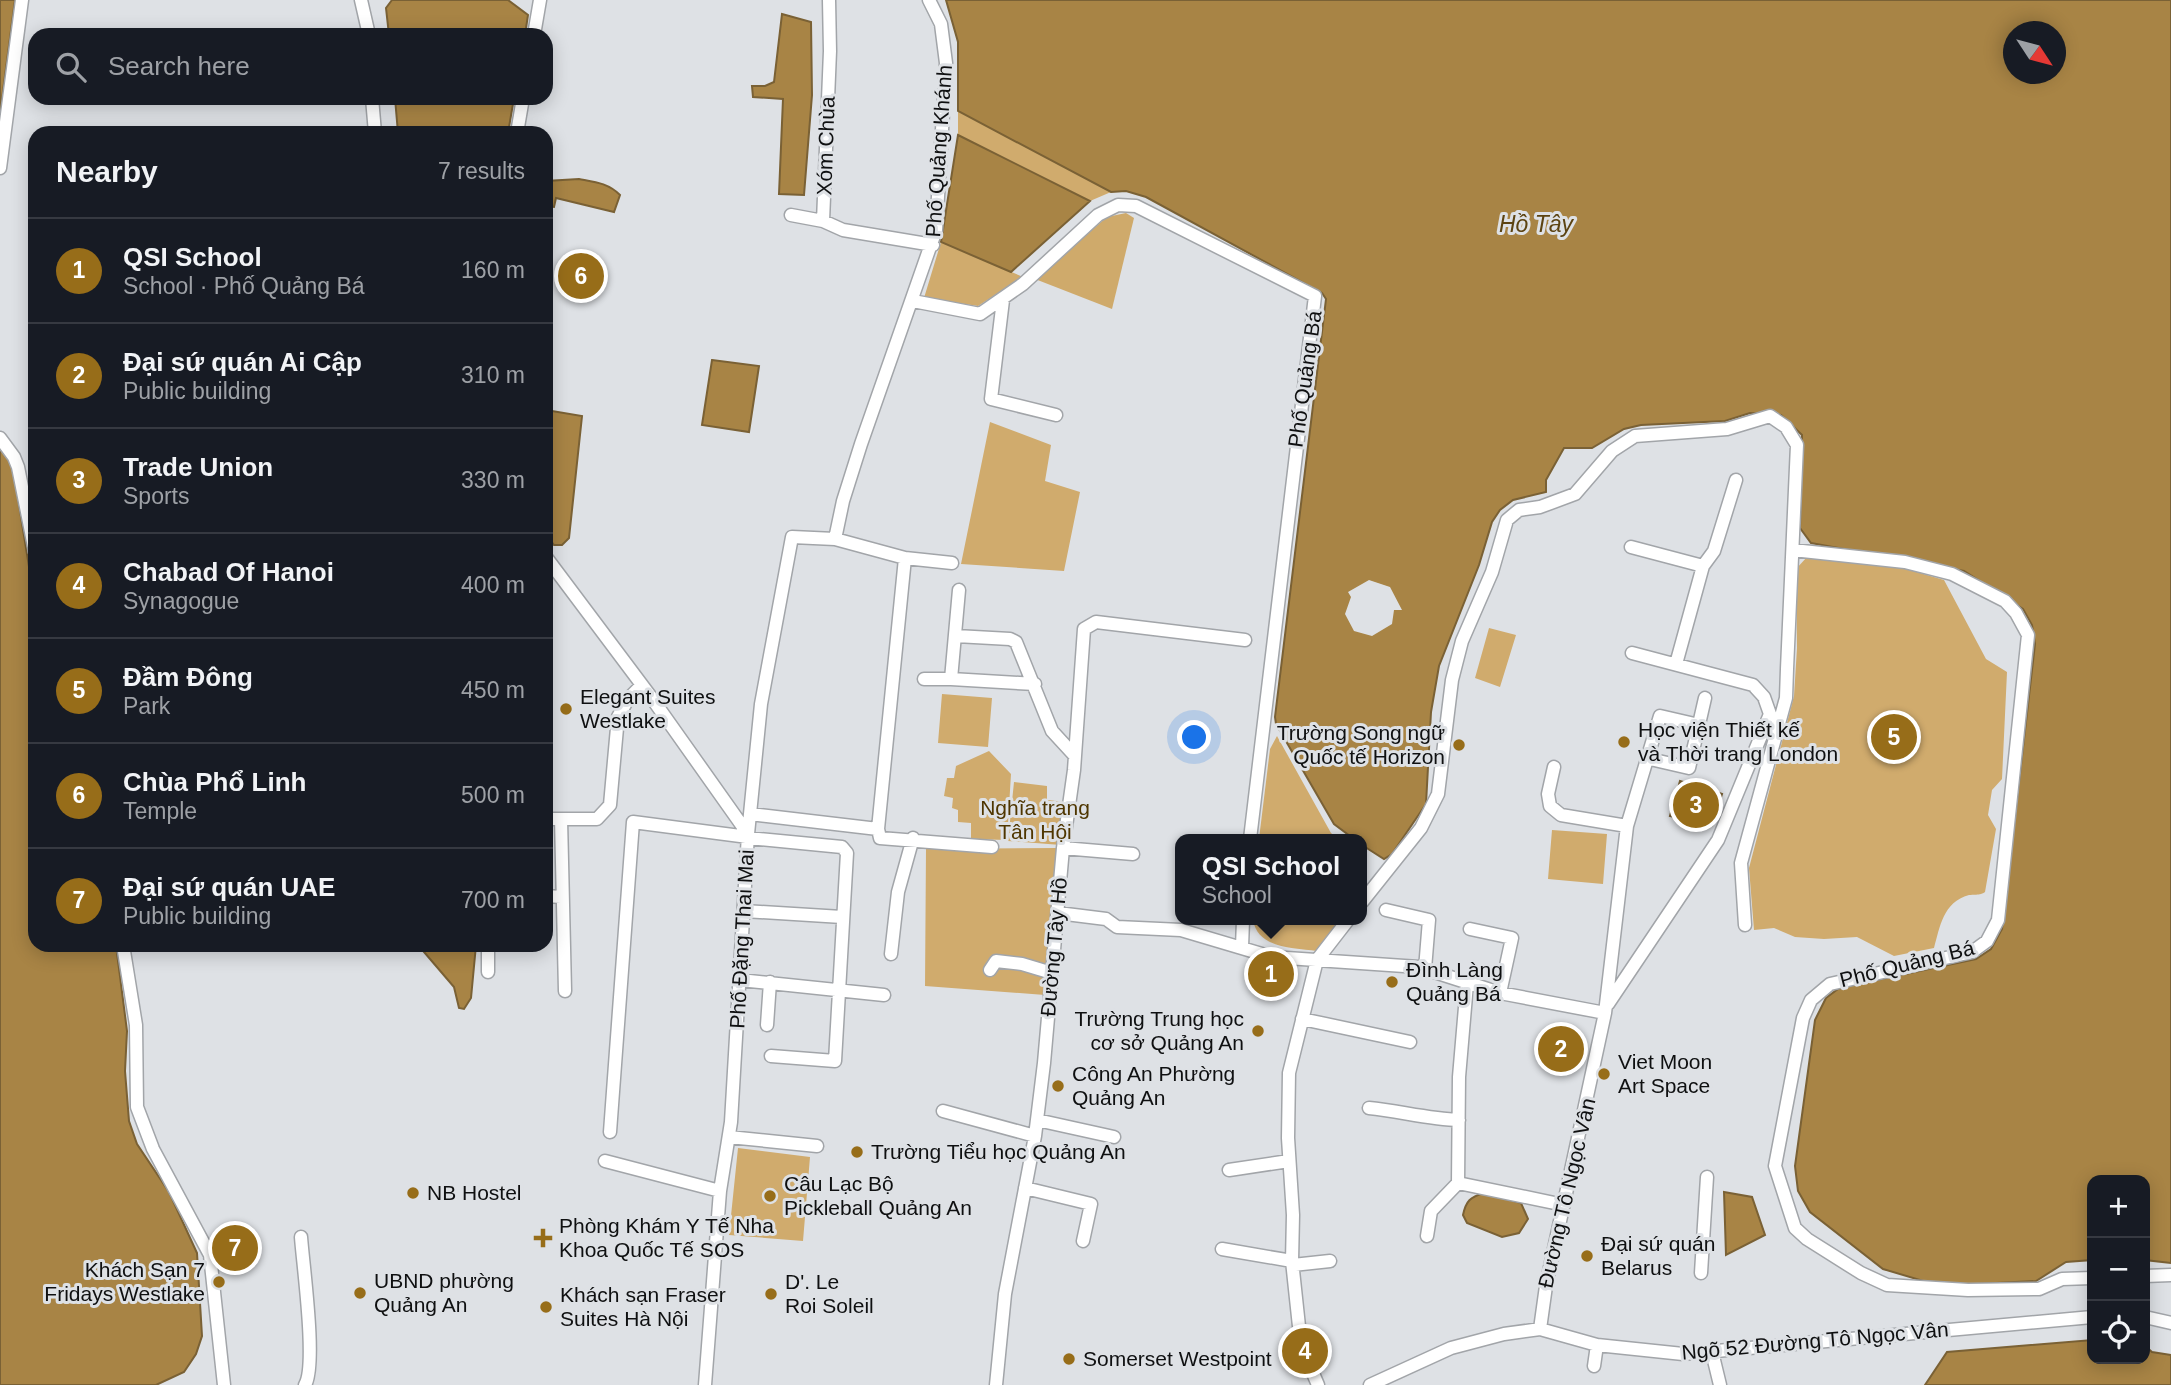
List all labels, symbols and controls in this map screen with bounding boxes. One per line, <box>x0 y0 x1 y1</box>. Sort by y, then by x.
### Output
north arrow <box>2003 21 2066 84</box>
search box <box>28 28 553 105</box>
icon: search <box>52 48 90 86</box>
text: Search here <box>108 51 250 81</box>
street label: Phố Quảng Khánh <box>921 64 956 238</box>
street label: Xóm Chùa <box>812 96 839 196</box>
text: Nearby <box>56 155 158 188</box>
text: 7 results <box>438 158 525 184</box>
water label: Hồ Tây <box>1499 211 1575 237</box>
text: QSI School <box>123 242 262 272</box>
pin: 6 <box>558 250 604 302</box>
text: 1 <box>73 257 85 283</box>
text: 160 m <box>461 257 525 283</box>
text: School · Phố Quảng Bá <box>123 273 365 299</box>
street label: Phố Quảng Bá <box>1284 309 1326 449</box>
text: Đại sứ quán Ai Cập <box>123 347 362 377</box>
text: 2 <box>73 362 85 388</box>
text: 310 m <box>461 362 525 388</box>
text: Public building <box>123 378 271 404</box>
text: Trade Union <box>123 452 273 482</box>
text: 3 <box>73 467 85 493</box>
text: 330 m <box>461 467 525 493</box>
text: Sports <box>123 483 189 509</box>
text: Chabad Of Hanoi <box>123 557 334 587</box>
text: 4 <box>73 572 85 598</box>
text: 400 m <box>461 572 525 598</box>
text: Synagogue <box>123 588 239 614</box>
text: Đầm Đông <box>123 662 253 692</box>
text: 5 <box>73 677 85 703</box>
text: 450 m <box>461 677 525 703</box>
place label: Elegant Suites Westlake <box>580 685 715 732</box>
text: Park <box>123 693 170 719</box>
marker: Elegant Suites Westlake <box>558 701 574 717</box>
pin: 5 <box>1871 711 1917 763</box>
place label: Học viện Thiết kế và Thời trang London <box>1638 718 1838 765</box>
your location <box>1177 720 1211 754</box>
place label: Trường Song ngữ Quốc tế Horizon <box>1277 721 1445 768</box>
marker: Học viện Thiết kế và Thời trang London <box>1616 734 1632 750</box>
marker: Trường Song ngữ Quốc tế Horizon <box>1451 737 1467 753</box>
text: Chùa Phổ Linh <box>123 767 306 797</box>
pin: 3 <box>1673 779 1719 831</box>
text: 6 <box>73 782 85 808</box>
text: 500 m <box>461 782 525 808</box>
park label: Nghĩa trang Tân Hội <box>980 796 1090 843</box>
text: Temple <box>123 798 197 824</box>
popup <box>1175 834 1367 925</box>
street label: Phố Đặng Thai Mai <box>725 849 758 1029</box>
text: QSI School <box>1202 851 1340 881</box>
text: Đại sứ quán UAE <box>123 872 335 902</box>
street label: Đường Tây Hồ <box>1036 876 1071 1017</box>
text: School <box>1202 882 1272 908</box>
text: 7 <box>73 887 85 913</box>
text: 700 m <box>461 887 525 913</box>
text: Public building <box>123 903 271 929</box>
street label: Phố Quảng Bá <box>1837 936 1977 991</box>
pin: 1 <box>1248 948 1294 1000</box>
place label: Đình Làng Quảng Bá <box>1406 958 1503 1005</box>
marker: Đình Làng Quảng Bá <box>1384 974 1400 990</box>
place label: Trường Trung học cơ sở Quảng An <box>1075 1007 1244 1054</box>
marker: Trường Trung học cơ sở Quảng An <box>1250 1023 1266 1039</box>
pin: 2 <box>1538 1023 1584 1075</box>
place label: Viet Moon Art Space <box>1618 1050 1712 1097</box>
place label: Công An Phường Quảng An <box>1072 1062 1235 1109</box>
marker: Viet Moon Art Space <box>1596 1066 1612 1082</box>
marker: Công An Phường Quảng An <box>1050 1078 1066 1094</box>
street label: Đường Tô Ngọc Vân <box>1533 1096 1600 1290</box>
place label: Trường Tiểu học Quảng An <box>871 1140 1126 1163</box>
marker: Trường Tiểu học Quảng An <box>849 1144 865 1160</box>
place label: Câu Lạc Bộ Pickleball Quảng An <box>784 1172 972 1219</box>
map controls <box>2087 1175 2150 1364</box>
button: + <box>2087 1175 2150 1238</box>
place label: NB Hostel <box>427 1181 522 1204</box>
marker: NB Hostel <box>405 1185 421 1201</box>
marker: Câu Lạc Bộ Pickleball Quảng An <box>762 1188 778 1204</box>
place label: Phòng Khám Y Tế Nha Khoa Quốc Tế SOS <box>559 1214 774 1261</box>
pin: 7 <box>212 1222 258 1274</box>
marker: Phòng Khám Y Tế Nha Khoa Quốc Tế SOS <box>533 1228 553 1248</box>
place label: Đại sứ quán Belarus <box>1601 1232 1715 1279</box>
button: − <box>2087 1238 2150 1301</box>
marker: Đại sứ quán Belarus <box>1579 1248 1595 1264</box>
place label: Khách Sạn 7 Fridays Westlake <box>44 1258 205 1305</box>
place label: UBND phường Quảng An <box>374 1269 514 1316</box>
place label: D'. Le Roi Soleil <box>785 1270 874 1317</box>
marker: Khách Sạn 7 Fridays Westlake <box>211 1274 227 1290</box>
place label: Khách sạn Fraser Suites Hà Nội <box>560 1283 726 1330</box>
marker: UBND phường Quảng An <box>352 1285 368 1301</box>
marker: D'. Le Roi Soleil <box>763 1286 779 1302</box>
marker: Khách sạn Fraser Suites Hà Nội <box>538 1299 554 1315</box>
button: locate <box>2087 1301 2150 1364</box>
street label: Ngõ 52 Đường Tô Ngọc Vân <box>1680 1317 1949 1364</box>
pin: 4 <box>1282 1325 1328 1377</box>
place label: Somerset Westpoint <box>1083 1347 1272 1370</box>
marker: Somerset Westpoint <box>1061 1351 1077 1367</box>

